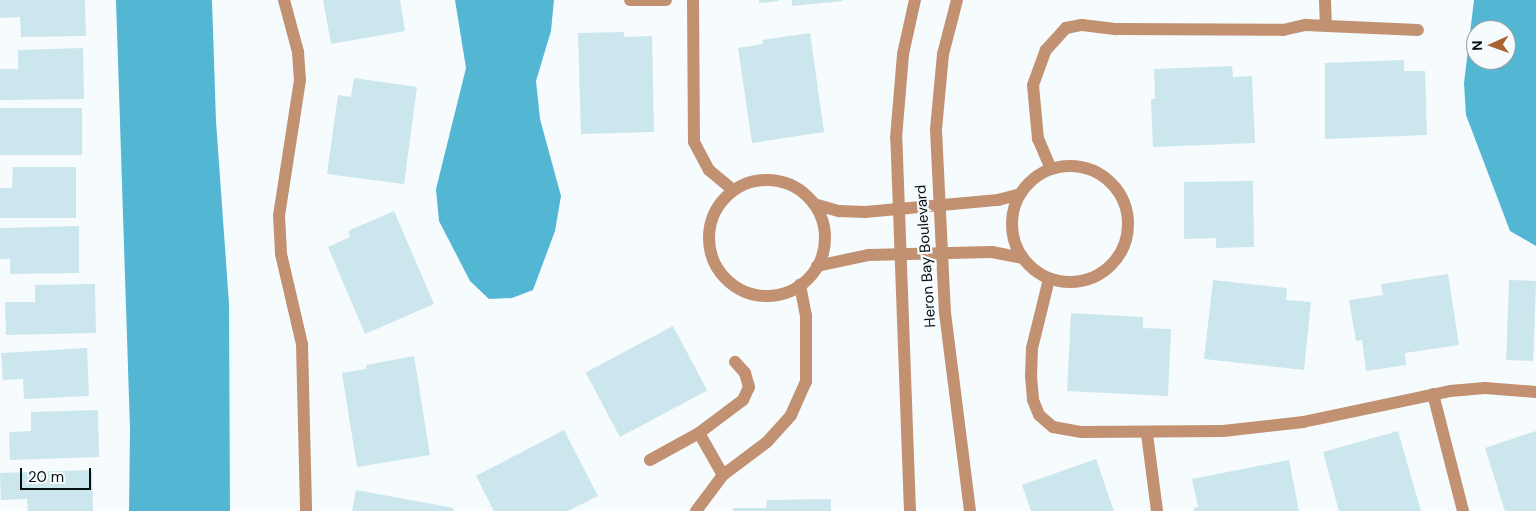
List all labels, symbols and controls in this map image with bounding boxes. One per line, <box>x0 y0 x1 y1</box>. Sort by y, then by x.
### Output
north arrow <box>1466 20 1516 70</box>
text: N <box>1468 40 1486 51</box>
street label: Heron Bay Boulevard <box>912 184 940 328</box>
scale bar <box>22 458 94 490</box>
text: 20 m <box>28 467 64 487</box>

